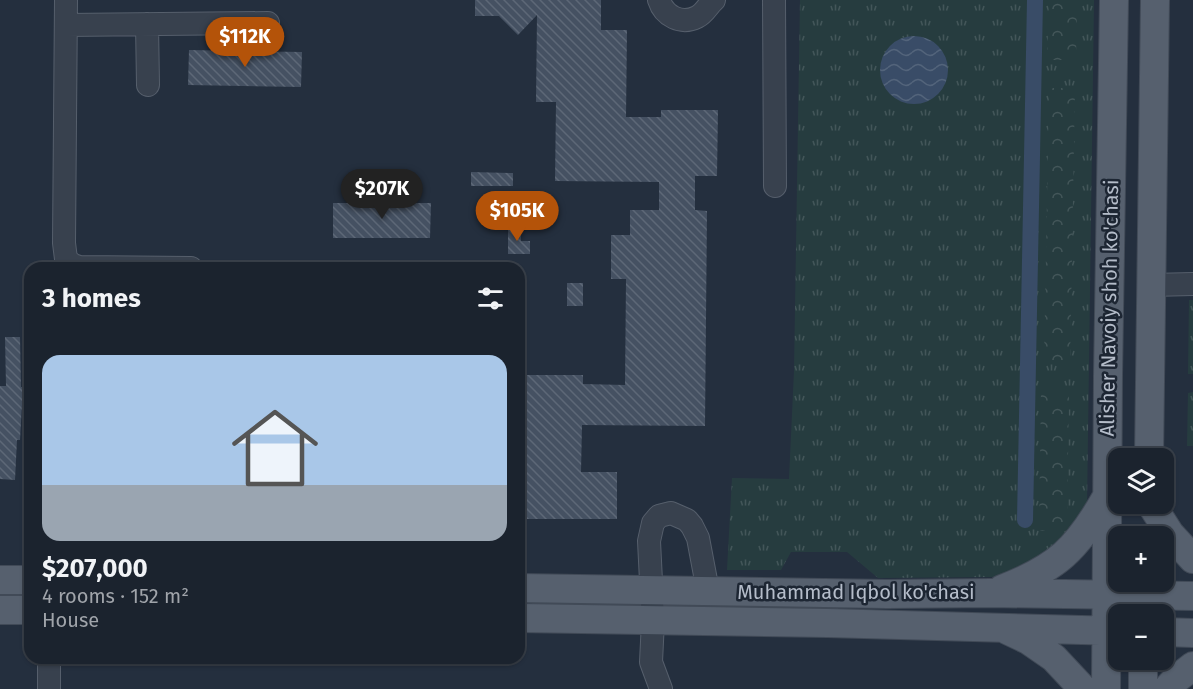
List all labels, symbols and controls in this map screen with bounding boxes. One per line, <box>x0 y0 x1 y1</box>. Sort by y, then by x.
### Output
pin: $112K <box>203 17 287 68</box>
text: $112K <box>219 24 271 48</box>
pin: $207K <box>340 169 424 220</box>
text: $207K <box>355 176 409 200</box>
street label: Alisher Navoiy shoh ko'chasi <box>1095 179 1123 437</box>
pin: $105K <box>475 191 559 242</box>
text: $105K <box>490 198 544 222</box>
icon: filters <box>474 282 507 315</box>
text: 3 homes <box>42 283 141 314</box>
icon: home <box>221 394 329 502</box>
map controls <box>1108 448 1174 670</box>
button: layers <box>1108 448 1174 514</box>
button: + <box>1108 526 1174 592</box>
text: $207,000 <box>42 553 148 584</box>
street label: Muhammad Iqbol ko'chasi <box>737 580 975 604</box>
text: 4 rooms · 152 m² <box>42 584 189 608</box>
button: − <box>1108 604 1174 670</box>
text: House <box>42 608 99 632</box>

